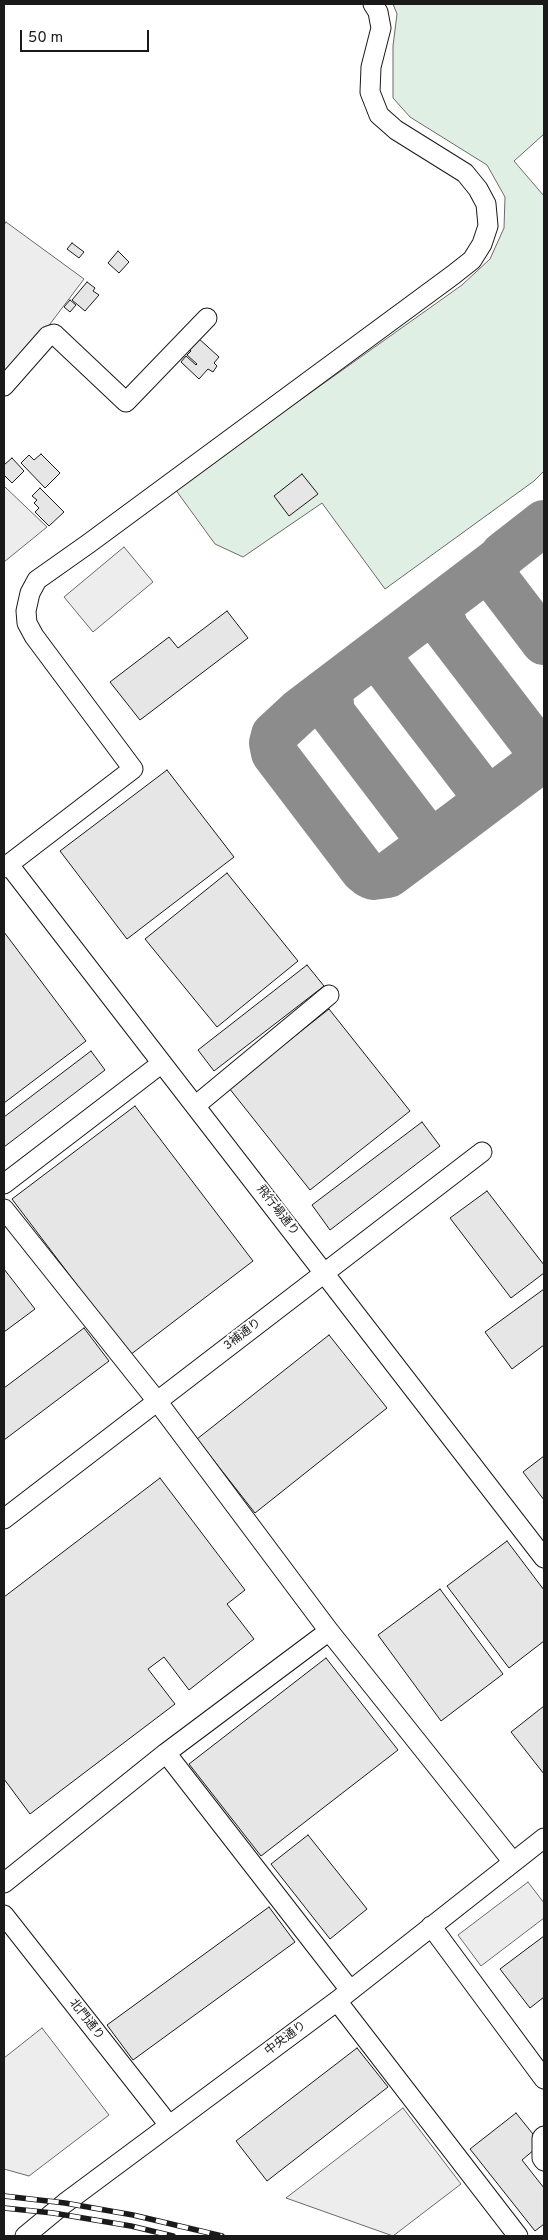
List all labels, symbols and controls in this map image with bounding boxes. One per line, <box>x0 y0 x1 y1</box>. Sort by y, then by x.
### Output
scale bar <box>22 20 151 52</box>
text: 50 m <box>28 29 63 48</box>
street label: 飛行場通り <box>253 1183 301 1239</box>
street label: 3補通り <box>221 1316 265 1354</box>
street label: 北門通り <box>66 1997 106 2043</box>
street label: 中央通り <box>262 2019 310 2059</box>

